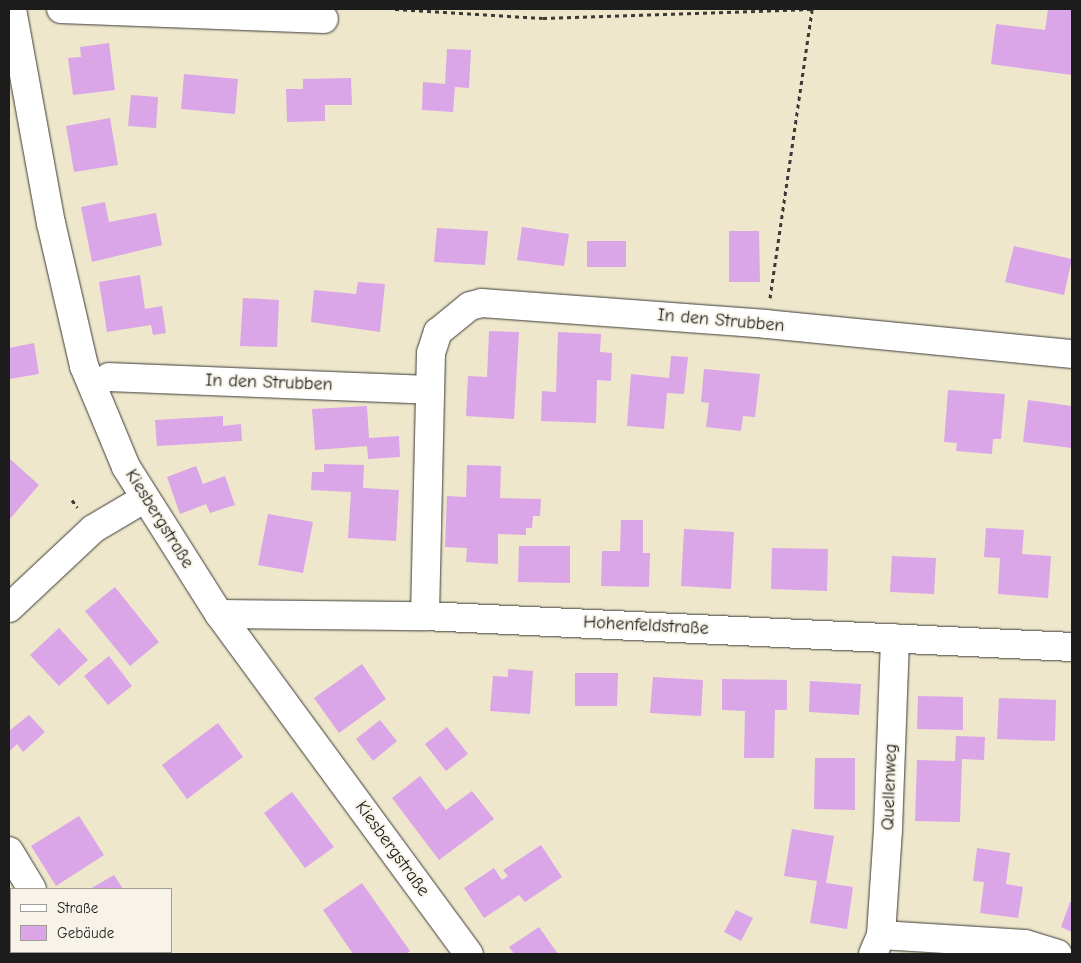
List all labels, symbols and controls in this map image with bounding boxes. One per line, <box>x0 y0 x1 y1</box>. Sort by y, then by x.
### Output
street label: In den Strubben <box>657 305 785 337</box>
street label: In den Strubben <box>205 370 333 396</box>
street label: Kiesbergstraße <box>120 465 198 573</box>
street label: Hohenfeldstraße <box>583 612 709 640</box>
street label: Quellenweg <box>878 743 902 831</box>
street label: Kiesbergstraße <box>350 797 434 901</box>
legend <box>10 888 172 953</box>
text: Straße <box>57 899 98 917</box>
text: Gebäude <box>57 924 114 942</box>

